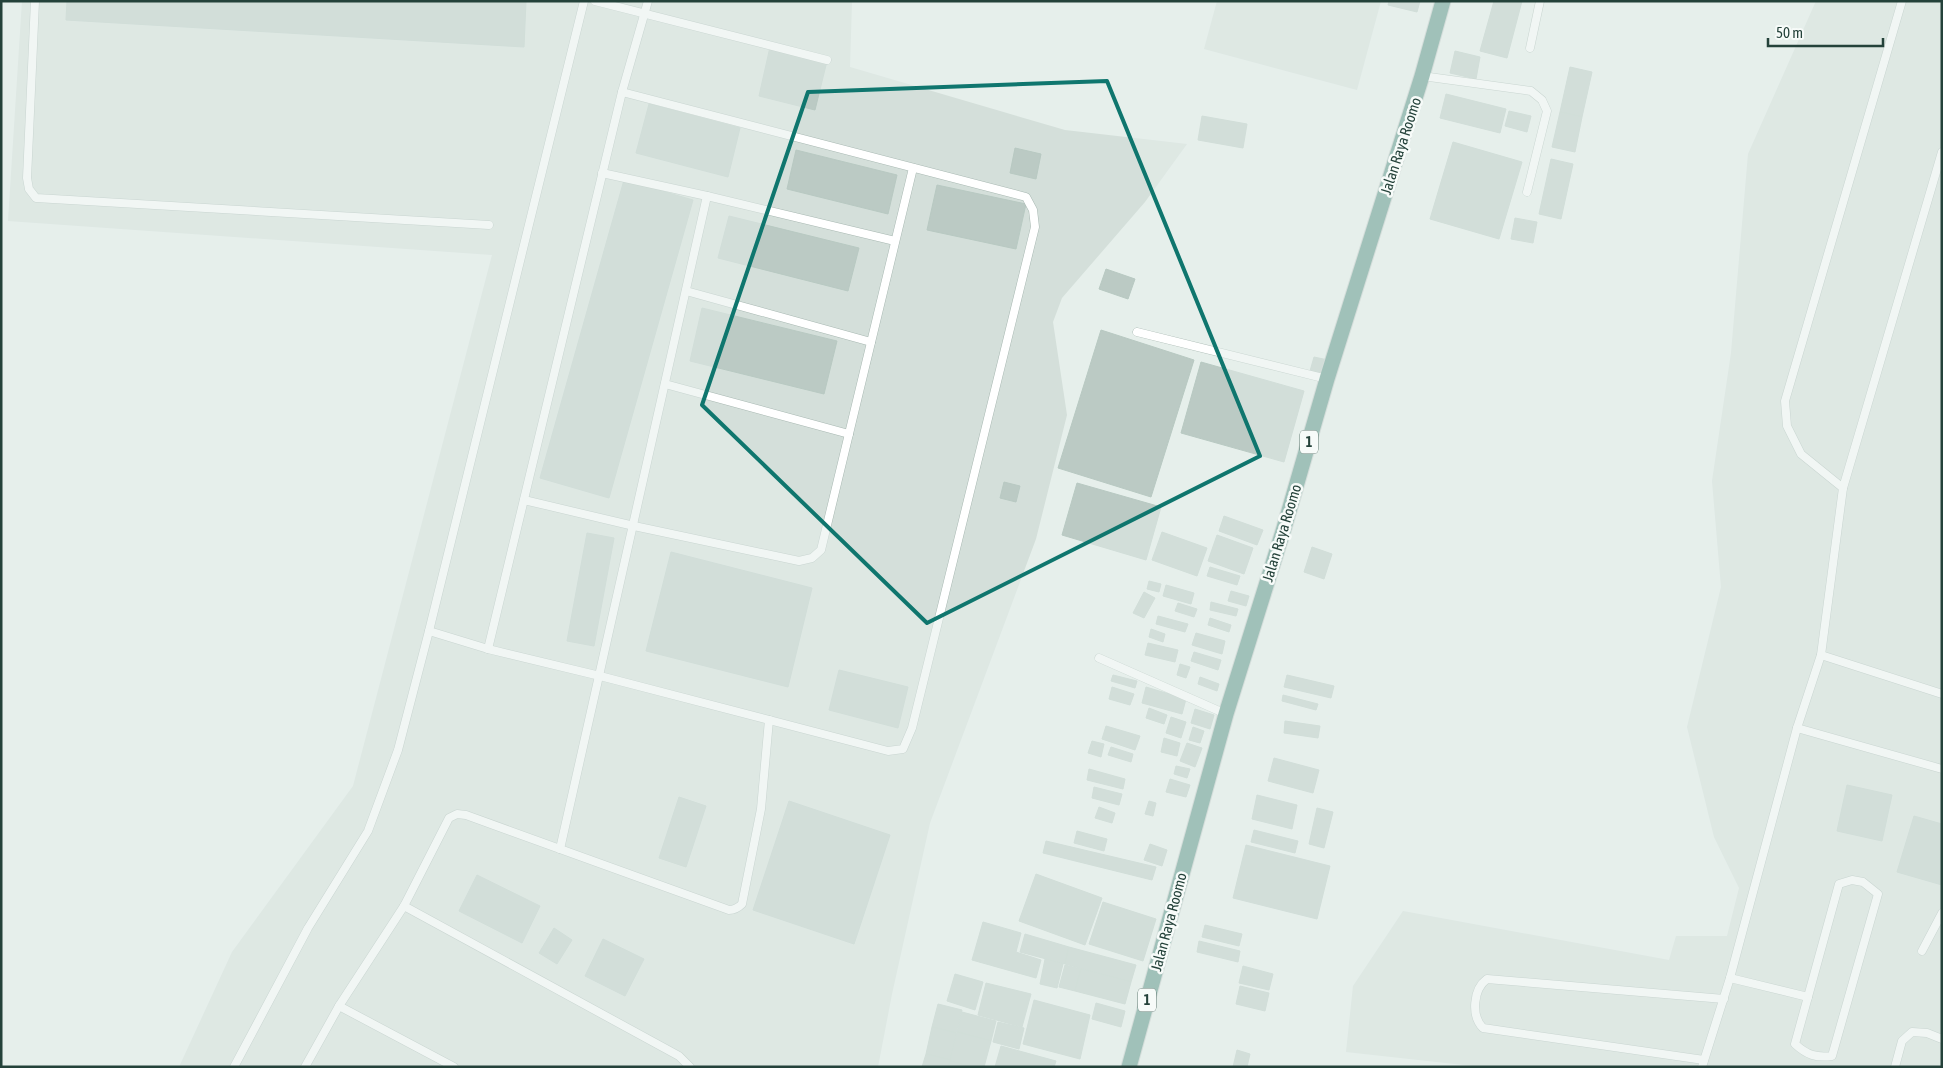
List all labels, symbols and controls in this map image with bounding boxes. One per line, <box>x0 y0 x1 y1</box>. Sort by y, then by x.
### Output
scale bar <box>1768 15 1883 47</box>
text: 50 m <box>1776 24 1803 41</box>
street label: Jalan Raya Roomo <box>1377 95 1424 197</box>
road number: 1 <box>1300 431 1318 454</box>
street label: Jalan Raya Roomo <box>1259 482 1304 584</box>
street label: Jalan Raya Roomo <box>1147 871 1190 973</box>
road number: 1 <box>1138 988 1156 1012</box>

